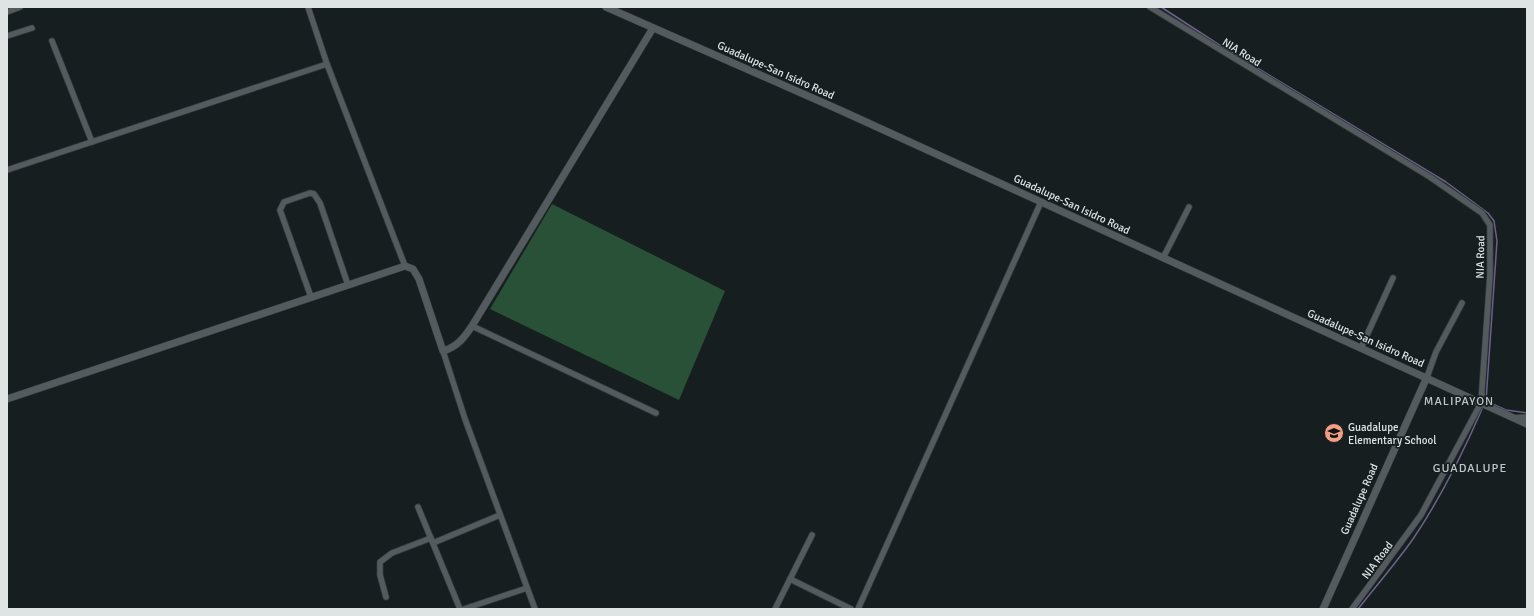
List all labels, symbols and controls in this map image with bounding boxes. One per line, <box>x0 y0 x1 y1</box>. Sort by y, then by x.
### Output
street label: NIA Road <box>1220 35 1264 70</box>
street label: Guadalupe-San Isidro Road <box>715 39 837 102</box>
street label: Guadalupe-San Isidro Road <box>1012 172 1132 237</box>
street label: NIA Road <box>1474 235 1487 279</box>
street label: Guadalupe-San Isidro Road <box>1305 307 1427 370</box>
district label: MALIPAYON <box>1424 394 1494 409</box>
place label: Guadalupe Elementary School <box>1348 421 1436 447</box>
school or university icon: Guadalupe Elementary School <box>1323 422 1345 444</box>
street label: Guadalupe Road <box>1338 461 1381 537</box>
district label: GUADALUPE <box>1433 461 1507 476</box>
street label: NIA Road <box>1359 539 1396 582</box>

